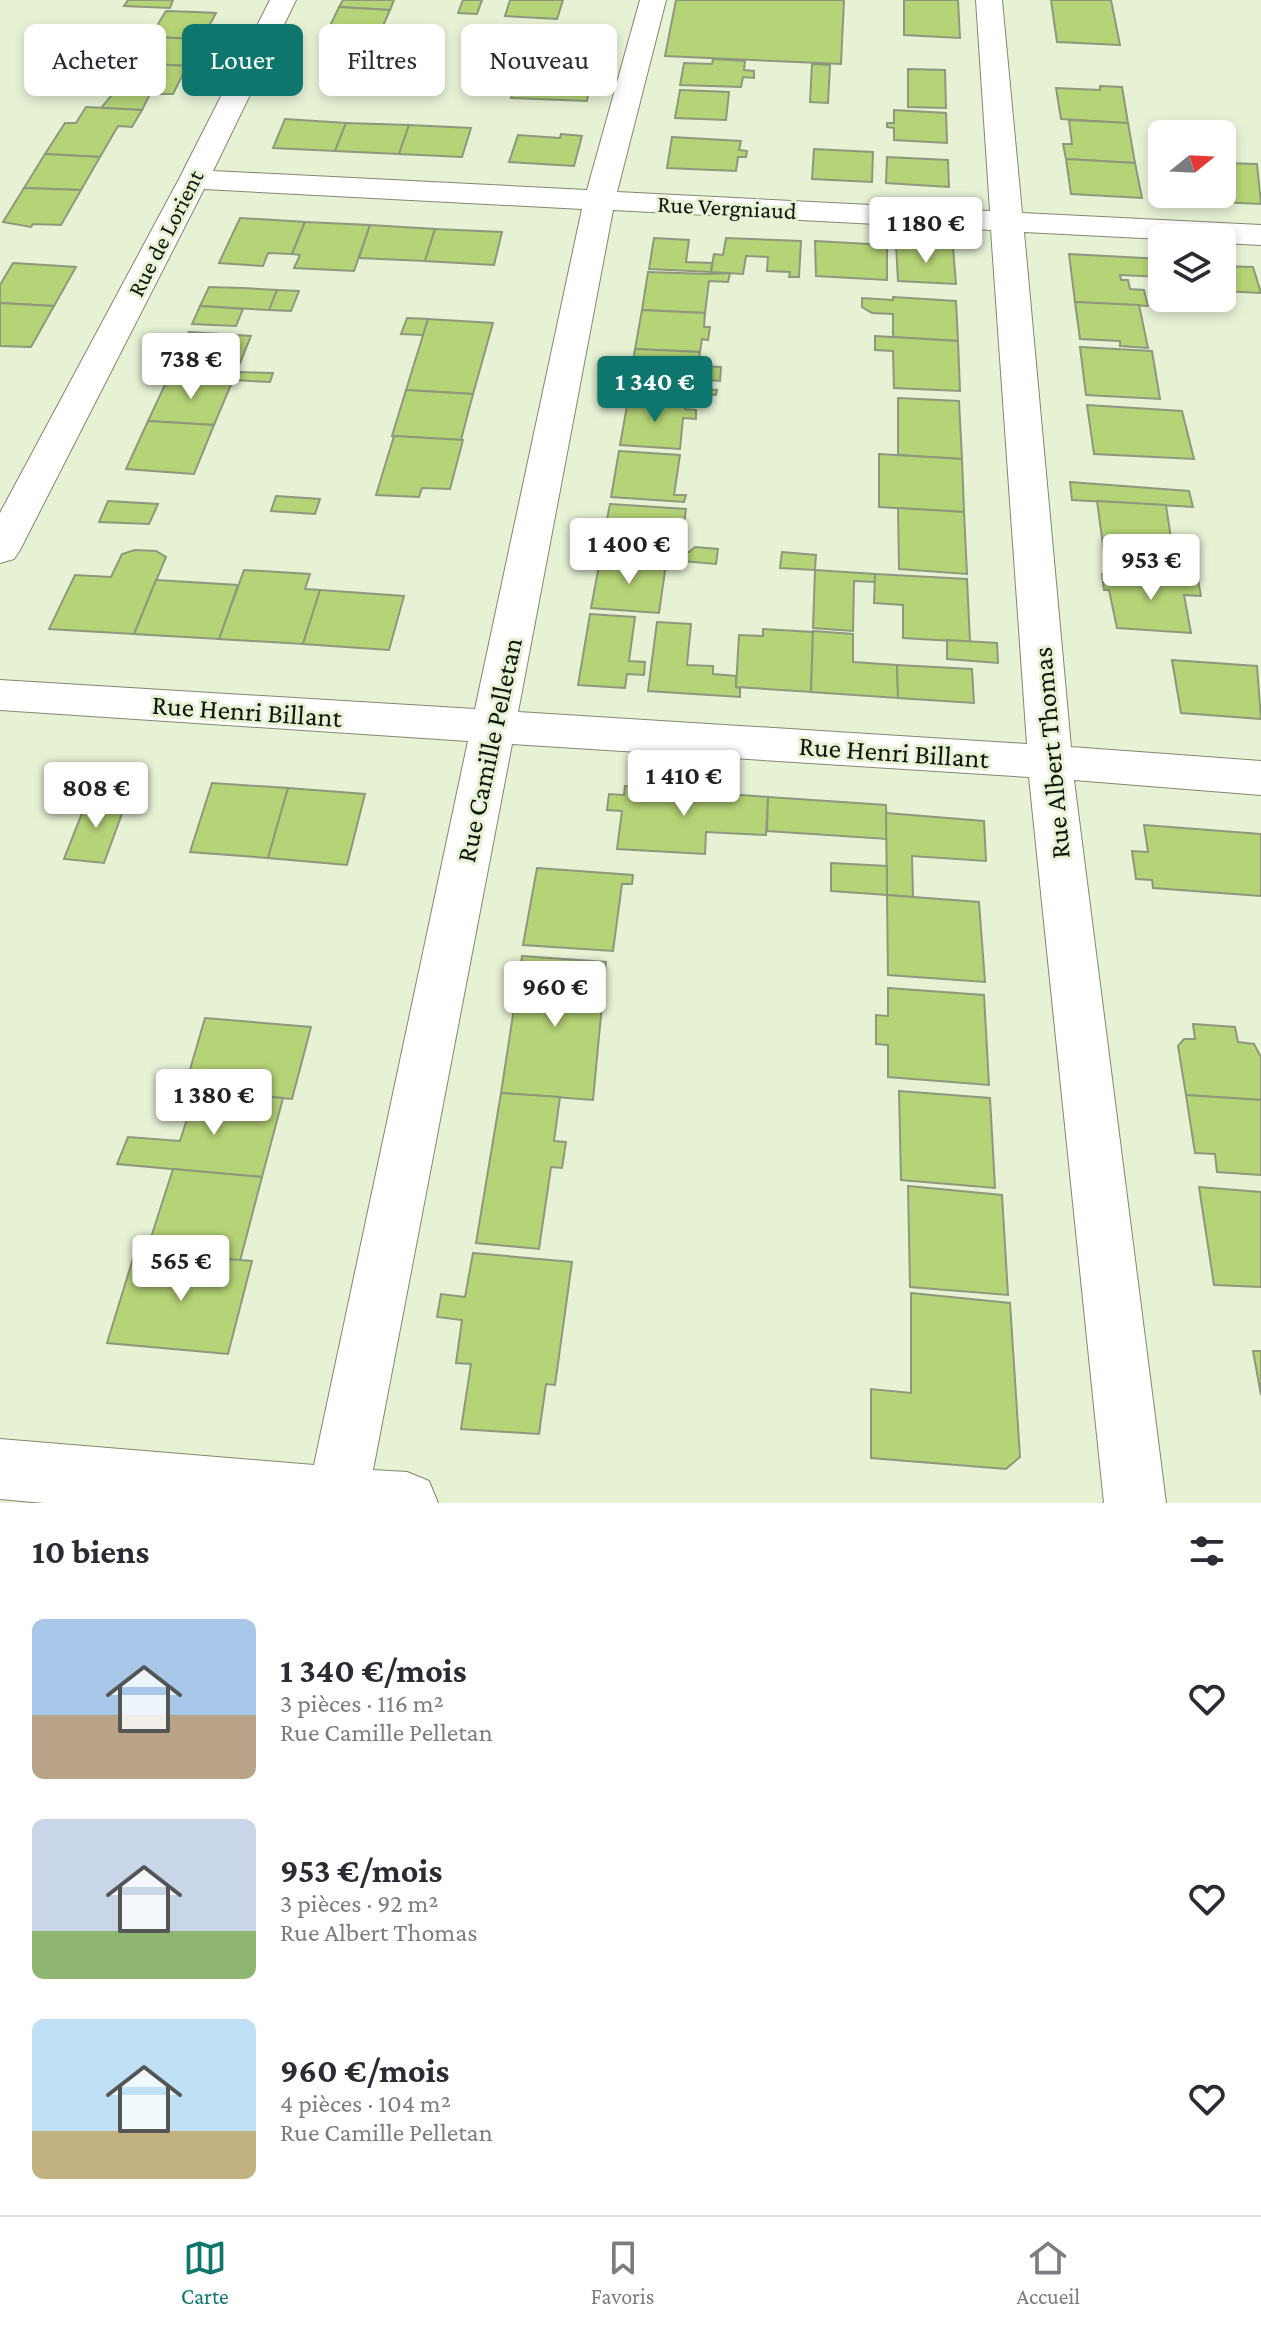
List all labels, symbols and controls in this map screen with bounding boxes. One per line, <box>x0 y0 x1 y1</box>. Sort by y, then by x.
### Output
chip: Acheter <box>24 24 166 96</box>
chip: Louer <box>182 24 303 96</box>
chip: Filtres <box>319 24 445 96</box>
chip: Nouveau <box>461 24 617 96</box>
north arrow <box>1148 120 1236 208</box>
map controls <box>1148 120 1236 312</box>
street label: Rue de Lorient <box>122 164 209 301</box>
street label: Rue Vergniaud <box>657 190 798 224</box>
pin: 1 180 € <box>852 197 1000 265</box>
text: 1 180 € <box>887 208 965 237</box>
button: layers <box>1148 224 1236 312</box>
pin: 738 € <box>135 333 247 401</box>
text: 738 € <box>160 344 222 373</box>
pin: 1 340 € <box>581 356 729 424</box>
text: 1 340 € <box>615 367 695 396</box>
pin: 1 400 € <box>555 518 703 586</box>
text: 1 400 € <box>588 529 670 558</box>
pin: 953 € <box>1095 534 1207 602</box>
text: 953 € <box>1121 545 1181 574</box>
street label: Rue Camille Pelletan <box>450 635 528 865</box>
street label: Rue Albert Thomas <box>1026 646 1076 860</box>
street label: Rue Henri Billant <box>151 689 344 733</box>
street label: Rue Henri Billant <box>798 730 991 774</box>
pin: 1 410 € <box>610 750 758 818</box>
text: 1 410 € <box>646 761 722 790</box>
pin: 808 € <box>40 762 152 830</box>
text: 808 € <box>62 773 130 802</box>
pin: 960 € <box>499 961 611 1029</box>
text: 960 € <box>522 972 588 1001</box>
pin: 1 380 € <box>140 1069 288 1137</box>
text: 1 380 € <box>174 1080 254 1109</box>
pin: 565 € <box>125 1235 237 1303</box>
text: 565 € <box>150 1246 212 1275</box>
icon: filters <box>1185 1529 1229 1573</box>
text: 10 biens <box>32 1533 149 1570</box>
icon: home <box>96 1651 192 1747</box>
text: 1 340 €/mois <box>280 1652 467 1689</box>
icon: heart <box>1185 1677 1229 1721</box>
text: 3 pièces · 116 m² <box>280 1689 444 1718</box>
text: Rue Camille Pelletan <box>280 1718 493 1747</box>
icon: home <box>96 1851 192 1947</box>
text: 953 €/mois <box>280 1852 442 1889</box>
icon: heart <box>1185 1877 1229 1921</box>
text: 3 pièces · 92 m² <box>280 1889 439 1918</box>
text: Rue Albert Thomas <box>280 1918 477 1947</box>
icon: home <box>96 2051 192 2147</box>
text: 960 €/mois <box>280 2052 449 2089</box>
icon: heart <box>1185 2077 1229 2121</box>
text: 4 pièces · 104 m² <box>280 2089 451 2118</box>
text: Rue Camille Pelletan <box>280 2118 493 2147</box>
tab: Carte <box>181 2236 229 2309</box>
tab: Favoris <box>591 2236 654 2309</box>
tab: Accueil <box>1016 2236 1080 2309</box>

